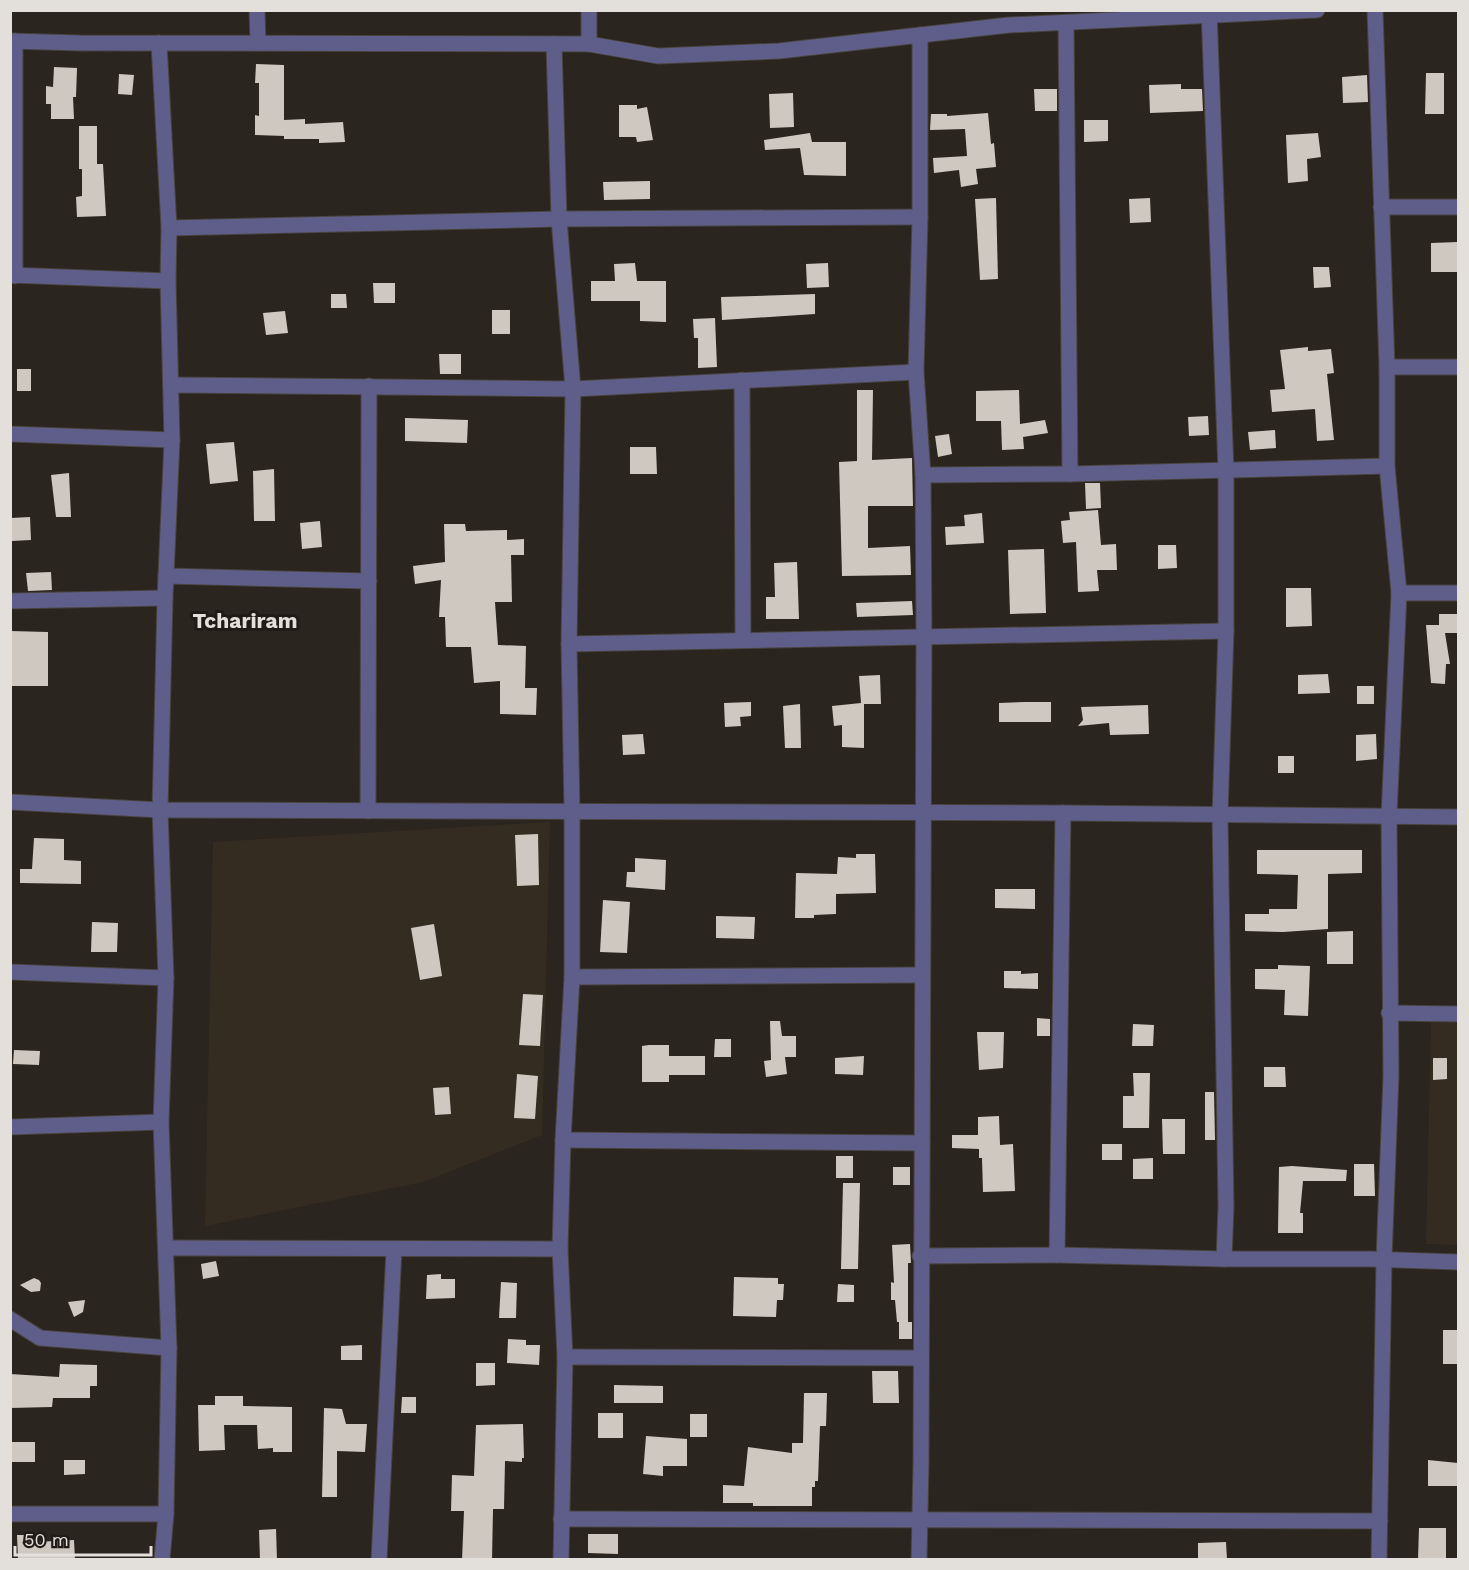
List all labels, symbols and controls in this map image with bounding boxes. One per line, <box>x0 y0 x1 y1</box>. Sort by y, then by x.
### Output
district label: Tchariram <box>193 608 297 633</box>
scale bar <box>15 1519 152 1557</box>
text: 50 m <box>24 1529 69 1550</box>

